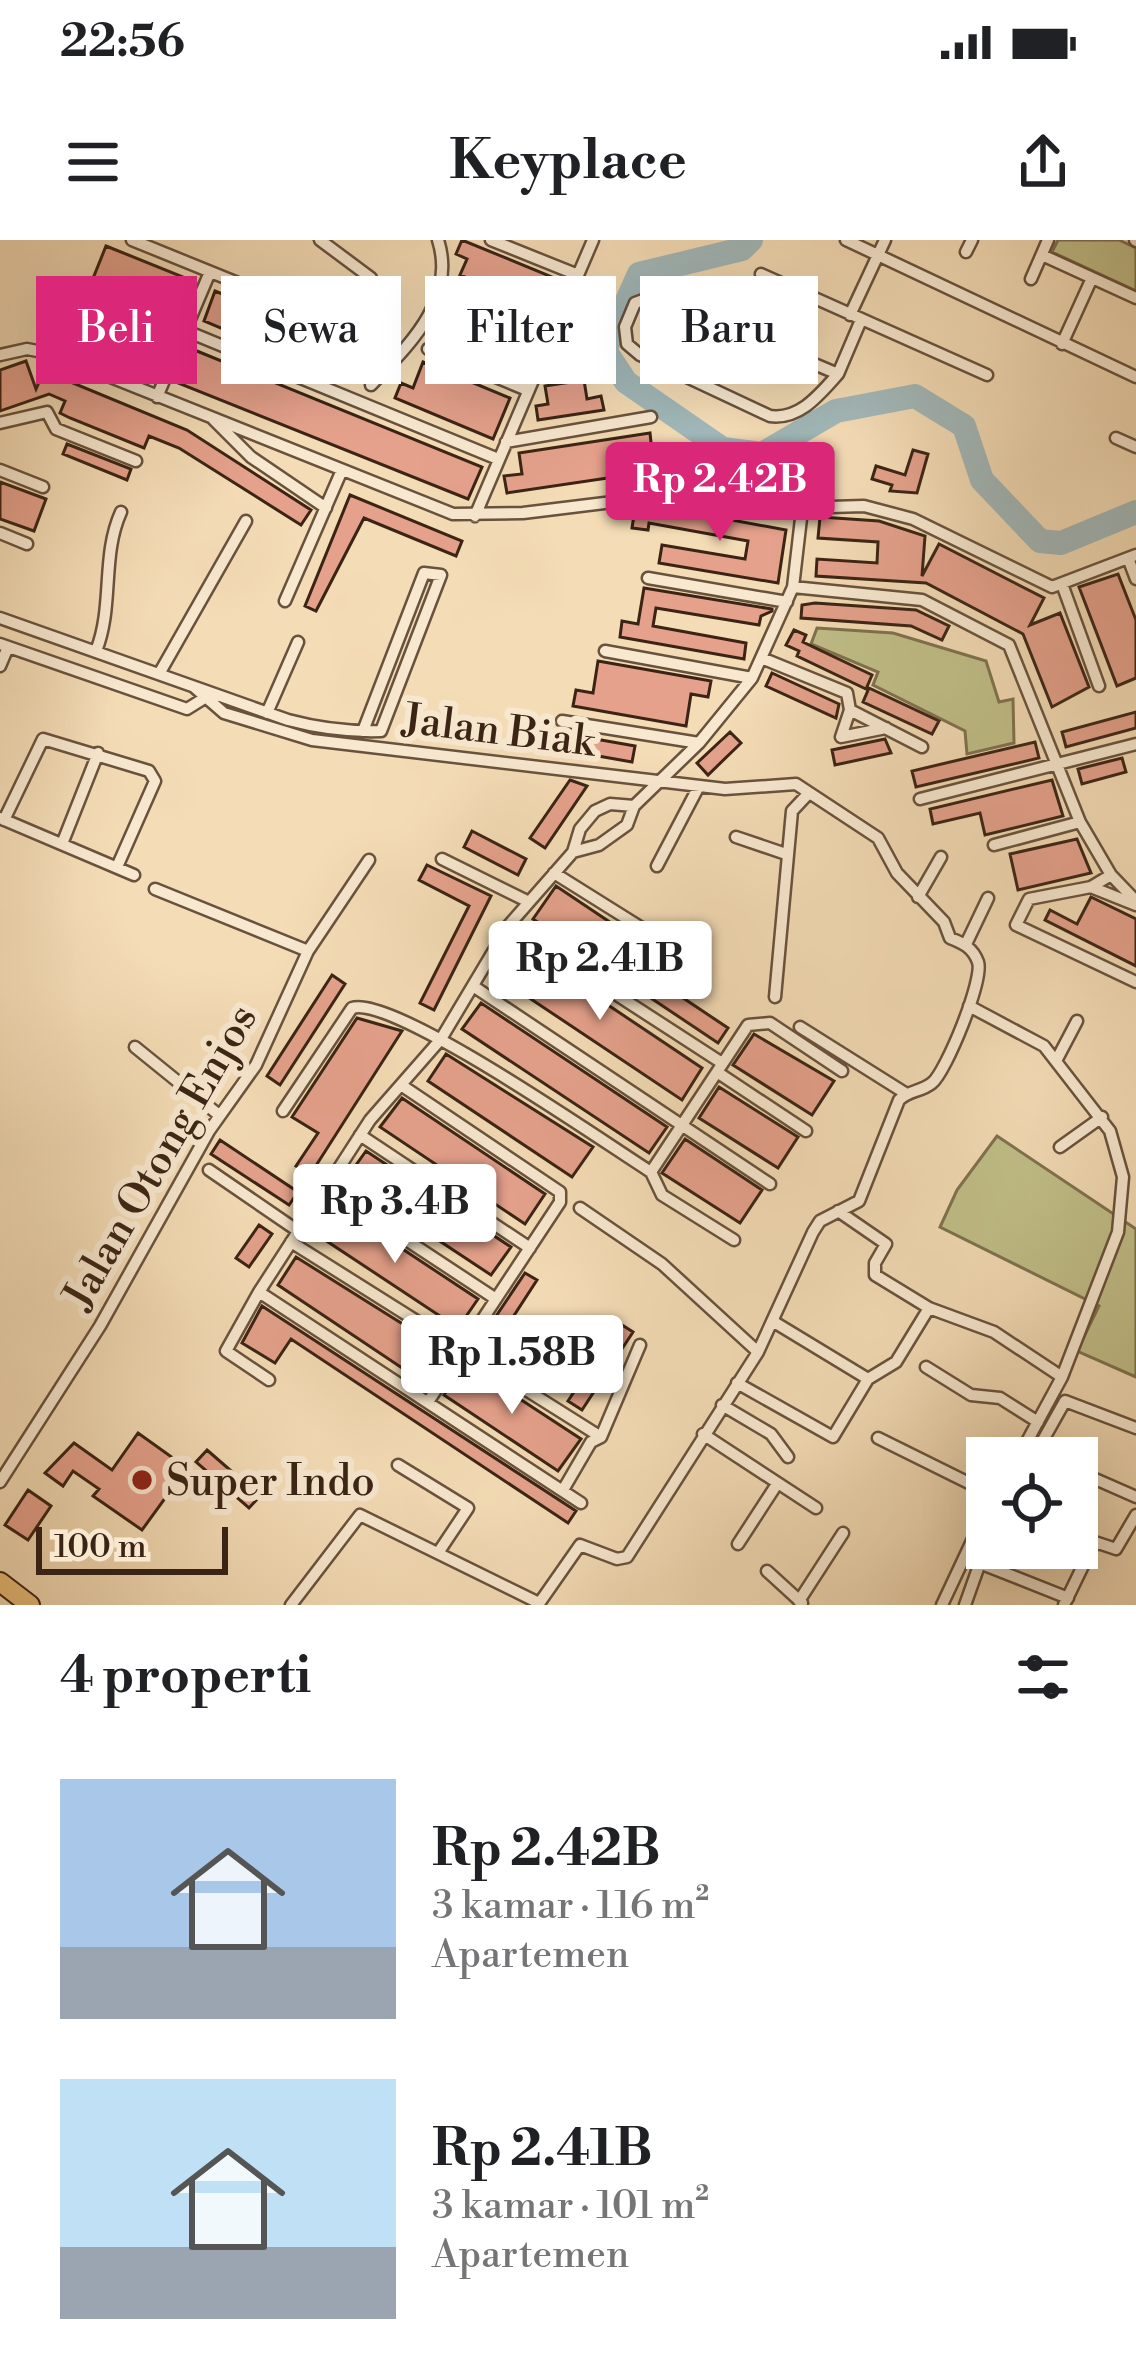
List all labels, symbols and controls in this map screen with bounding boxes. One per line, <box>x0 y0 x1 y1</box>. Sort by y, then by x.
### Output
text: 22:56 <box>60 14 185 71</box>
text: Keyplace <box>449 128 687 196</box>
icon: menu <box>60 129 126 195</box>
icon: share <box>1010 129 1076 195</box>
chip: Beli <box>36 276 197 384</box>
chip: Sewa <box>221 276 401 384</box>
chip: Filter <box>425 276 616 384</box>
chip: Baru <box>640 276 818 384</box>
pin: Rp 2.42B <box>596 442 844 544</box>
text: Rp 2.42B <box>633 456 807 505</box>
street label: Jalan Biak <box>398 693 600 770</box>
pin: Rp 2.41B <box>476 921 724 1023</box>
text: Rp 2.41B <box>516 935 684 984</box>
street label: Jalan Otong Enjos <box>52 996 271 1321</box>
pin: Rp 3.4B <box>284 1164 506 1266</box>
text: Rp 3.4B <box>320 1178 470 1227</box>
pin: Rp 1.58B <box>388 1315 636 1417</box>
text: Rp 1.58B <box>428 1329 596 1378</box>
map controls <box>966 1437 1098 1569</box>
button: locate <box>966 1437 1098 1569</box>
place label: Super Indo <box>166 1456 375 1509</box>
marker: Super Indo <box>129 1467 155 1493</box>
scale bar <box>36 1521 228 1574</box>
text: 100 m <box>54 1527 147 1568</box>
icon: filters <box>1010 1644 1076 1710</box>
text: 4 properti <box>60 1645 311 1709</box>
text: Rp 2.42B <box>432 1818 660 1882</box>
icon: home <box>156 1827 300 1971</box>
text: 3 kamar · 116 m² <box>432 1882 709 1931</box>
text: Apartemen <box>432 1931 629 1980</box>
text: Rp 2.41B <box>432 2118 652 2182</box>
icon: home <box>156 2127 300 2271</box>
text: 3 kamar · 101 m² <box>432 2182 709 2231</box>
text: Apartemen <box>432 2231 629 2280</box>

